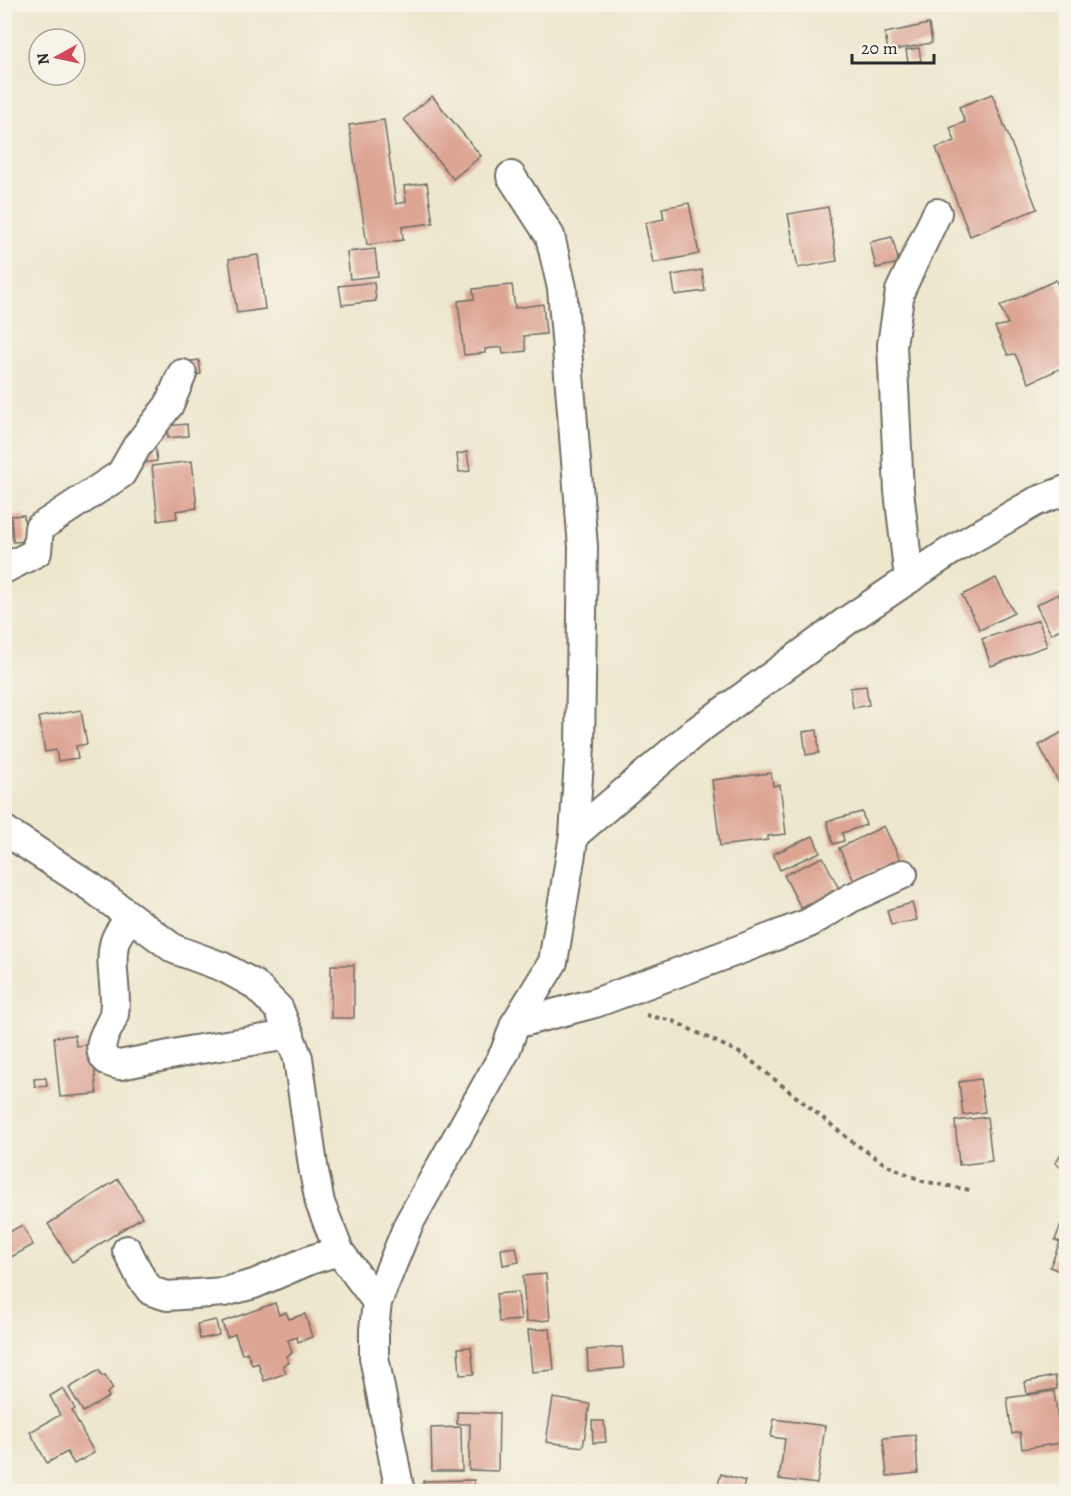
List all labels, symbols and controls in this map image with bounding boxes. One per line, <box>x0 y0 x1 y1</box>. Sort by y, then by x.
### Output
north arrow <box>27 27 87 87</box>
scale bar <box>852 27 934 65</box>
text: 20 m <box>861 36 898 60</box>
text: N <box>31 51 55 66</box>

